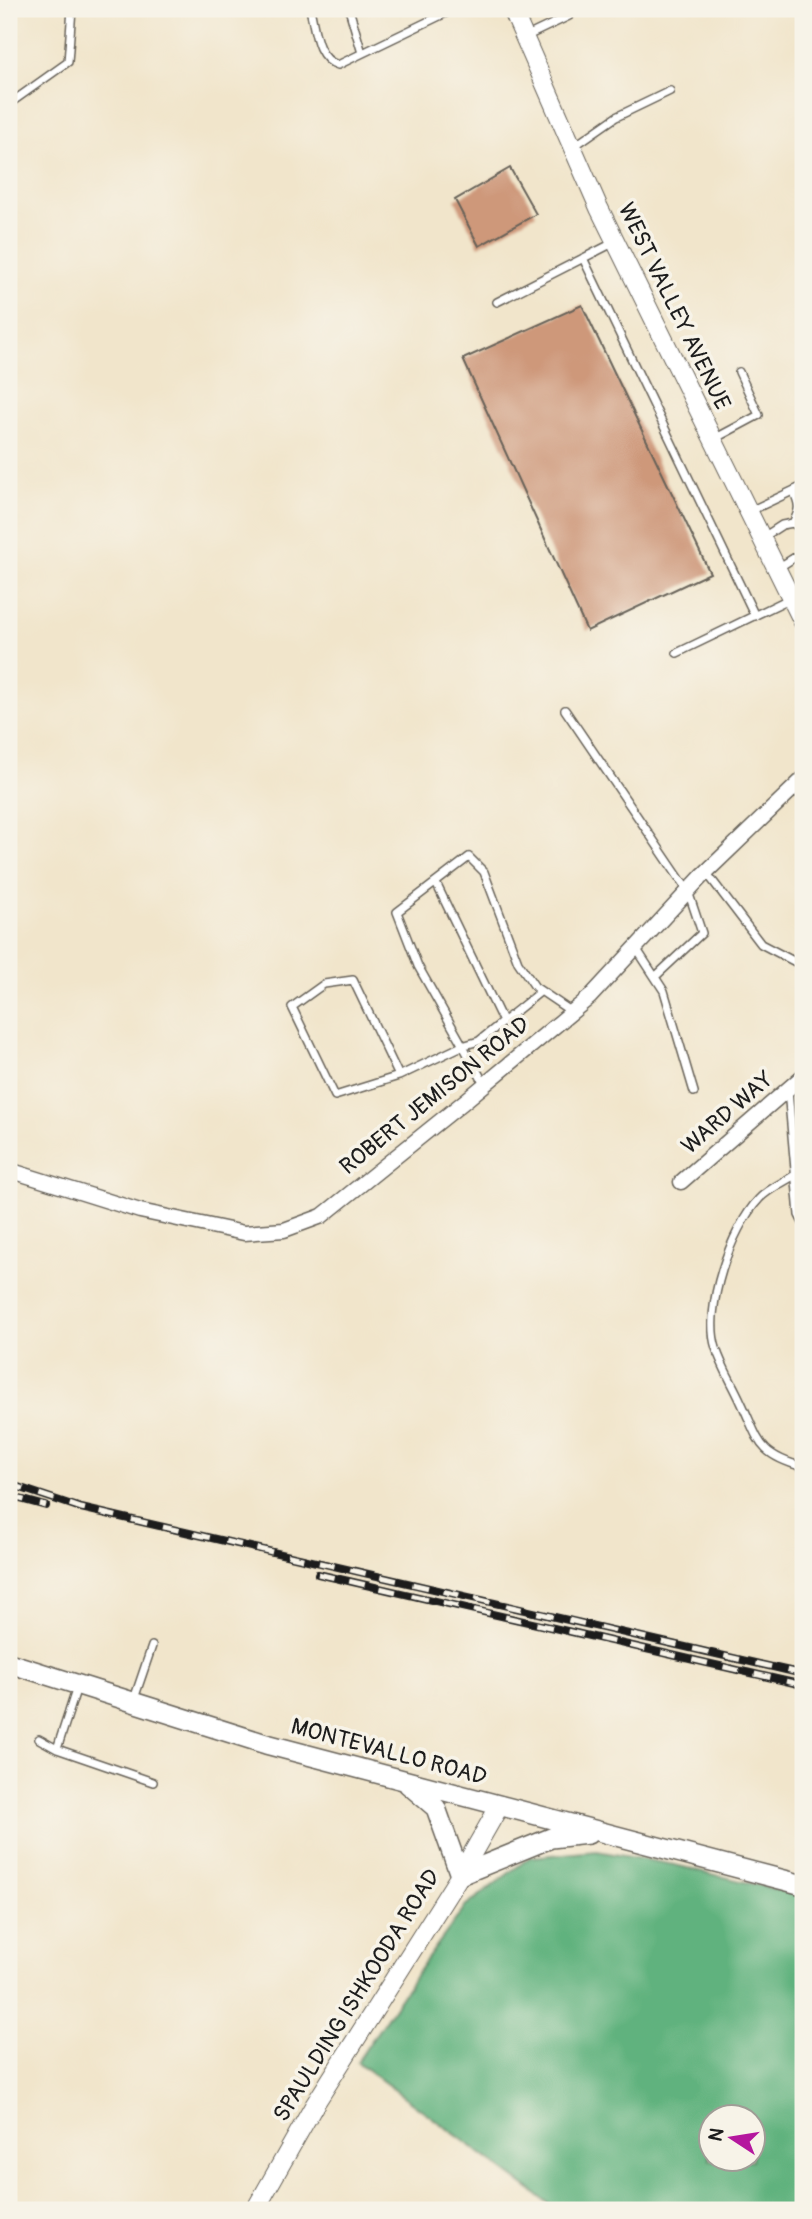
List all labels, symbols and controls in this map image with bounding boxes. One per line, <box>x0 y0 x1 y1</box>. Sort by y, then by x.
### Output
street label: WEST VALLEY AVENUE <box>612 198 737 415</box>
street label: ROBERT JEMISON ROAD <box>334 1010 535 1181</box>
street label: WARD WAY <box>675 1065 779 1160</box>
street label: MONTEVALLO ROAD <box>288 1711 490 1792</box>
street label: SPAULDING ISHKOODA ROAD <box>267 1864 446 2127</box>
north arrow <box>696 2104 766 2174</box>
text: N <box>703 2126 729 2143</box>

